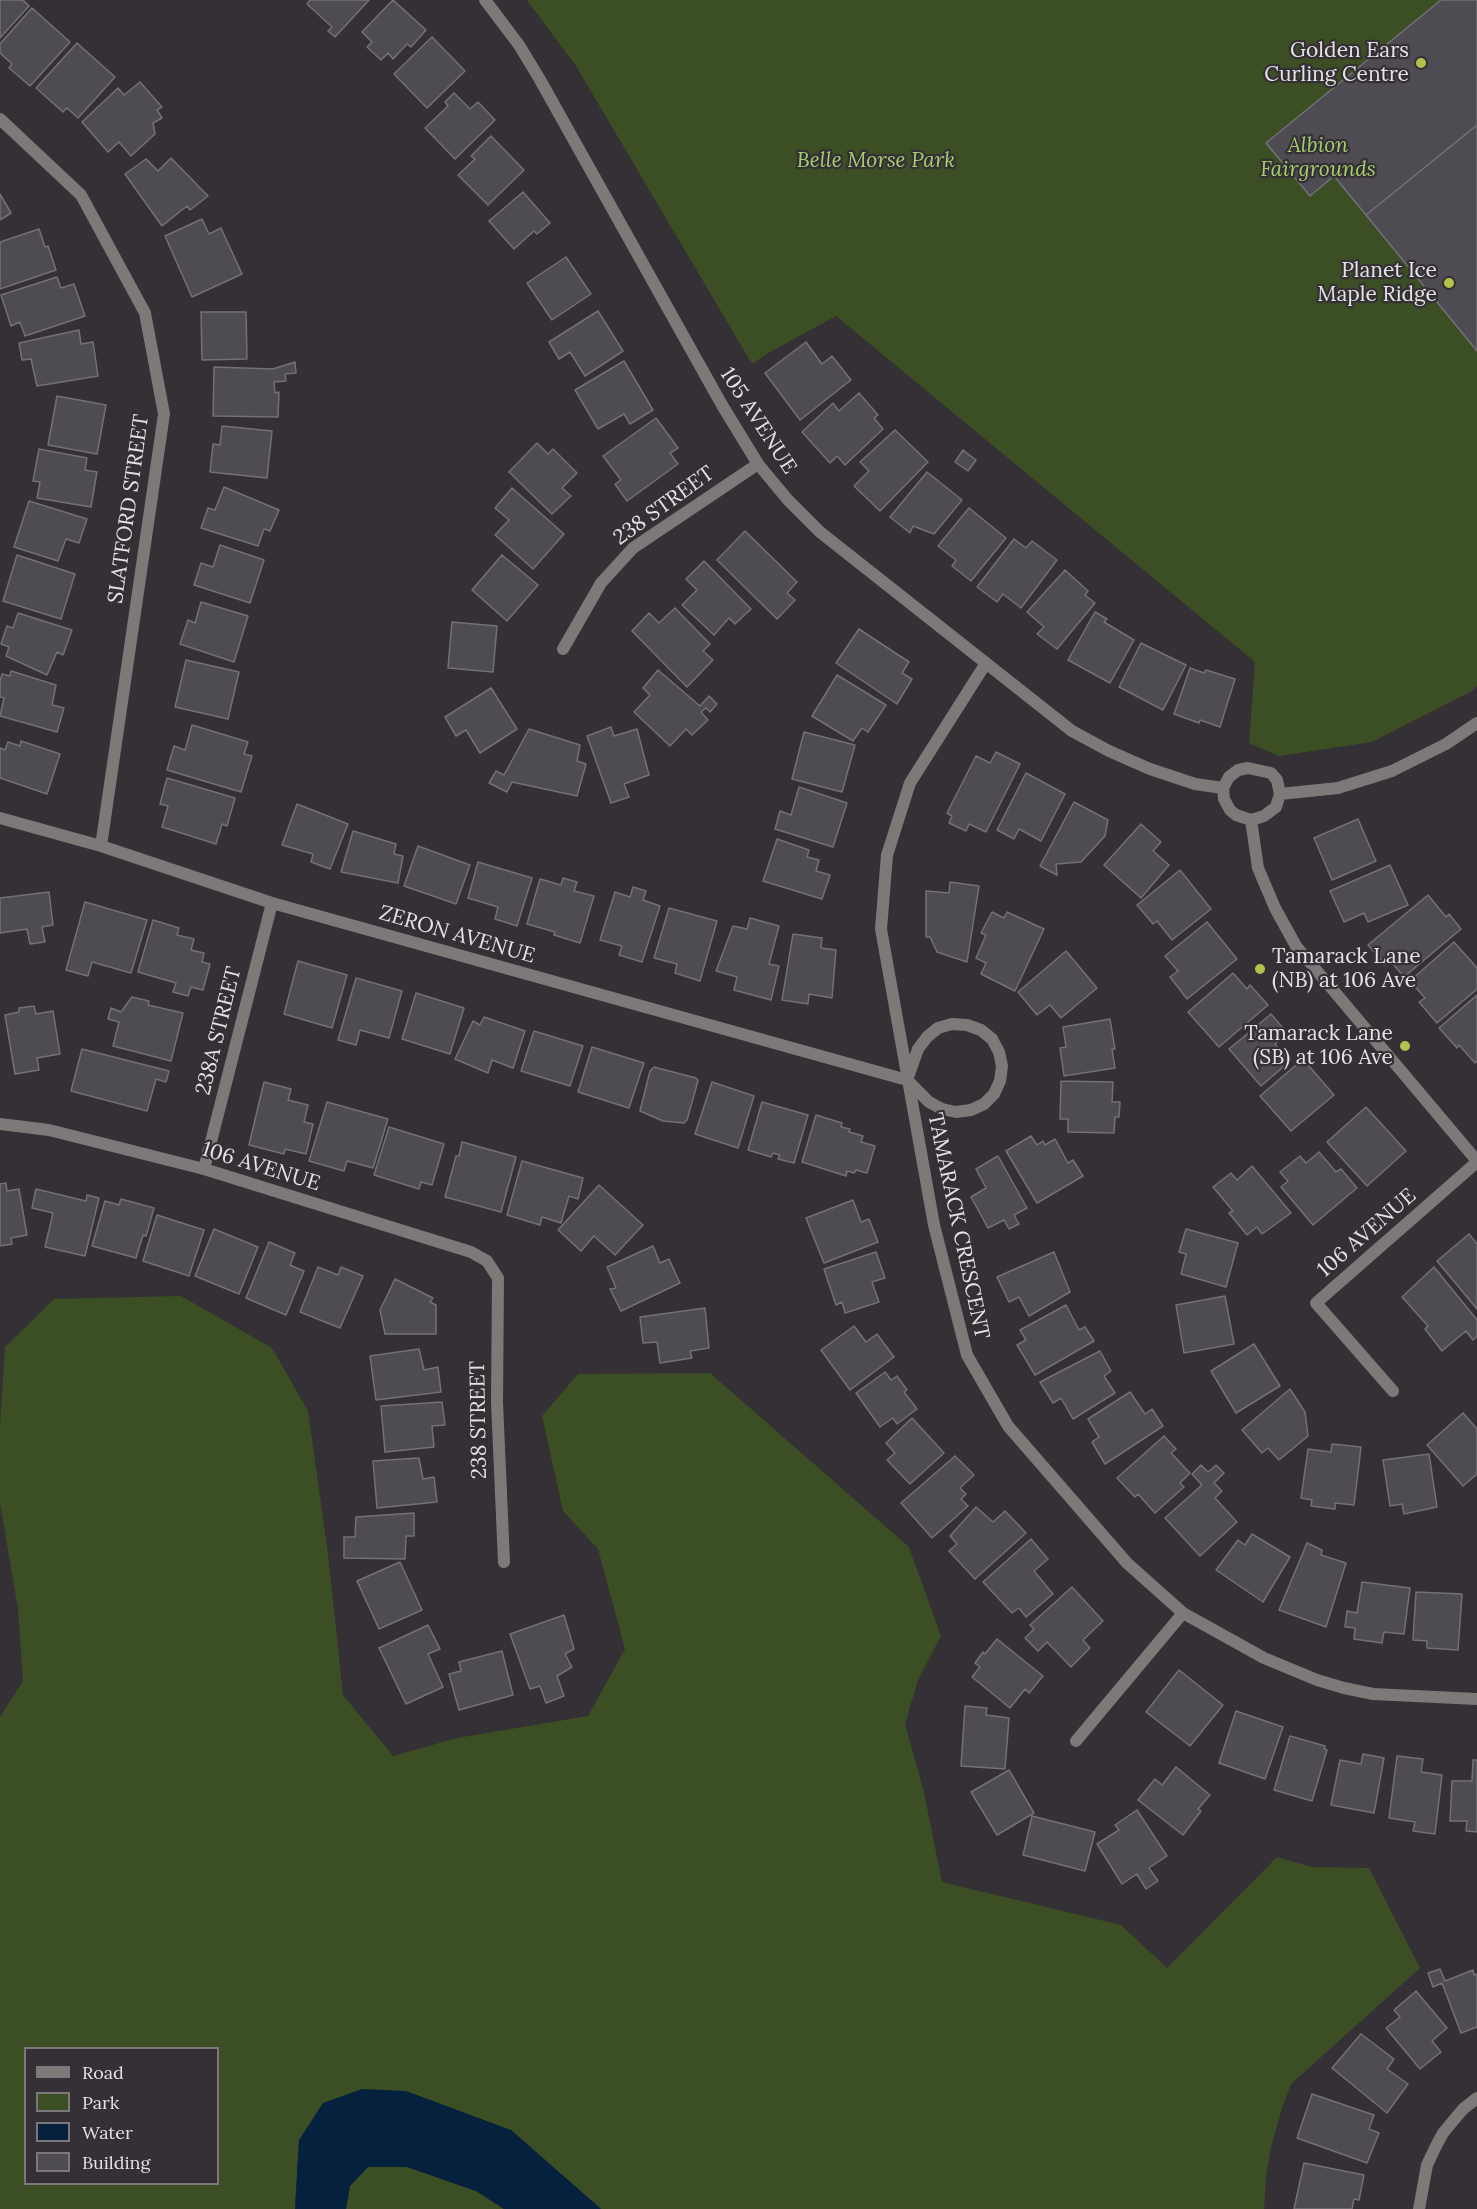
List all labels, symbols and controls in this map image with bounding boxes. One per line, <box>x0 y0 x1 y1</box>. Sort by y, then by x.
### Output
place label: Golden Ears Curling Centre <box>1264 38 1409 88</box>
marker: Golden Ears Curling Centre <box>1414 56 1428 70</box>
park label: Albion Fairgrounds <box>1260 133 1376 183</box>
park label: Belle Morse Park <box>797 148 955 174</box>
place label: Planet Ice Maple Ridge <box>1317 258 1437 308</box>
marker: Planet Ice Maple Ridge <box>1442 276 1456 290</box>
street label: 105 AVENUE <box>714 363 802 479</box>
street label: SLATFORD STREET <box>103 413 155 605</box>
street label: 238 STREET <box>609 461 719 551</box>
street label: ZERON AVENUE <box>376 901 538 969</box>
place label: Tamarack Lane (NB) at 106 Ave <box>1272 944 1421 994</box>
marker: Tamarack Lane (NB) at 106 Ave <box>1253 962 1267 976</box>
street label: 238A STREET <box>191 964 247 1098</box>
place label: Tamarack Lane (SB) at 106 Ave <box>1244 1021 1393 1071</box>
marker: Tamarack Lane (SB) at 106 Ave <box>1398 1039 1412 1053</box>
street label: TAMARACK CRESCENT <box>922 1111 994 1341</box>
street label: 106 AVENUE <box>199 1137 323 1197</box>
street label: 106 AVENUE <box>1313 1183 1421 1283</box>
street label: 238 STREET <box>465 1361 493 1479</box>
legend <box>24 2047 219 2185</box>
text: Road <box>82 2061 124 2084</box>
text: Park <box>82 2091 119 2114</box>
text: Water <box>82 2121 133 2144</box>
text: Building <box>82 2151 150 2174</box>

